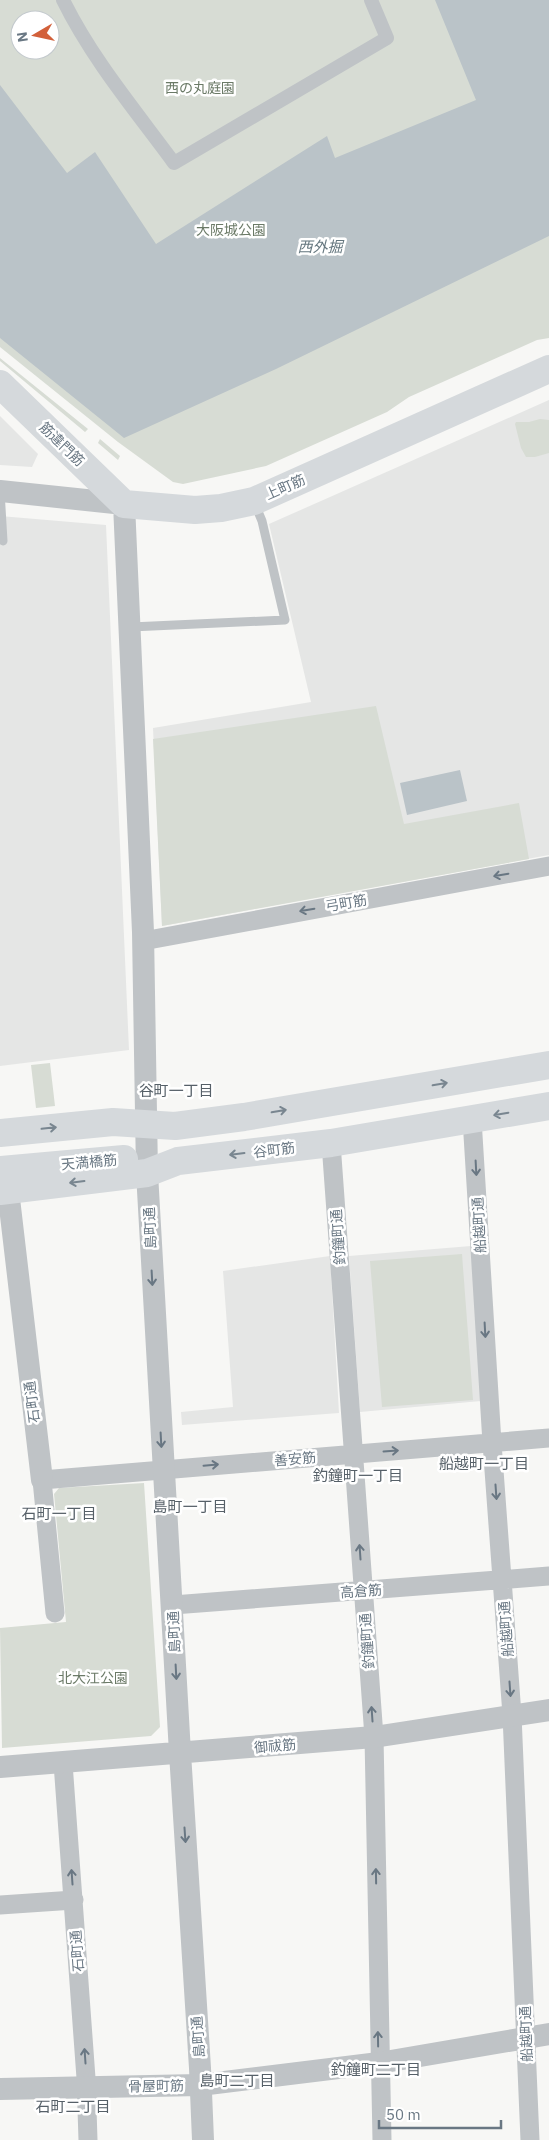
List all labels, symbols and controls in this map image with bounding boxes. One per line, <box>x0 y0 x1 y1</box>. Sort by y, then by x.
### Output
north arrow <box>10 10 60 60</box>
text: N <box>12 31 32 43</box>
park label: 西の丸庭園 <box>165 79 235 97</box>
park label: 大阪城公園 <box>196 221 266 239</box>
water label: 西外掘 <box>297 237 344 256</box>
street label: 筋違門筋 <box>36 418 88 470</box>
street label: 上町筋 <box>262 470 308 504</box>
one-way arrow <box>493 870 509 880</box>
street label: 弓町筋 <box>324 890 368 916</box>
one-way arrow <box>299 906 315 916</box>
one-way arrow <box>431 1078 447 1088</box>
district label: 谷町一丁目 <box>138 1081 214 1100</box>
one-way arrow <box>271 1106 287 1116</box>
one-way arrow <box>493 1109 509 1119</box>
one-way arrow <box>40 1123 56 1133</box>
street label: 谷町筋 <box>252 1139 296 1161</box>
one-way arrow <box>229 1149 245 1159</box>
street label: 天満橋筋 <box>60 1151 118 1173</box>
one-way arrow <box>471 1159 480 1175</box>
one-way arrow <box>70 1177 86 1187</box>
street label: 船越町通 <box>469 1197 489 1253</box>
street label: 島町通 <box>140 1207 160 1249</box>
street label: 釣鐘町通 <box>327 1208 349 1266</box>
one-way arrow <box>148 1270 157 1286</box>
one-way arrow <box>481 1322 490 1338</box>
street label: 石町通 <box>21 1380 43 1424</box>
one-way arrow <box>157 1432 166 1448</box>
one-way arrow <box>383 1446 399 1456</box>
street label: 善安筋 <box>273 1448 317 1470</box>
district label: 船越町一丁目 <box>439 1454 529 1473</box>
one-way arrow <box>203 1461 219 1470</box>
district label: 釣鐘町一丁目 <box>313 1466 403 1485</box>
one-way arrow <box>491 1484 500 1500</box>
district label: 島町一丁目 <box>152 1497 228 1516</box>
district label: 石町一丁目 <box>21 1504 97 1523</box>
one-way arrow <box>356 1544 365 1560</box>
street label: 高倉筋 <box>339 1581 383 1601</box>
street label: 船越町通 <box>495 1600 517 1658</box>
street label: 島町通 <box>164 1611 184 1653</box>
street label: 釣鐘町通 <box>356 1612 378 1670</box>
one-way arrow <box>172 1664 181 1680</box>
park label: 北大江公園 <box>58 1669 128 1687</box>
one-way arrow <box>506 1681 515 1697</box>
one-way arrow <box>368 1706 377 1722</box>
street label: 御祓筋 <box>253 1735 297 1757</box>
one-way arrow <box>181 1826 190 1842</box>
one-way arrow <box>67 1869 76 1885</box>
one-way arrow <box>371 1869 381 1885</box>
street label: 石町通 <box>67 1929 87 1973</box>
street label: 船越町通 <box>516 2006 536 2062</box>
street label: 島町通 <box>188 2015 208 2059</box>
one-way arrow <box>374 2031 383 2047</box>
one-way arrow <box>80 2049 89 2065</box>
district label: 釣鐘町二丁目 <box>331 2060 421 2079</box>
district label: 島町二丁目 <box>199 2071 275 2090</box>
street label: 骨屋町筋 <box>128 2077 184 2095</box>
district label: 石町二丁目 <box>35 2097 111 2116</box>
scale bar <box>379 2098 502 2130</box>
text: 50 m <box>386 2105 421 2124</box>

